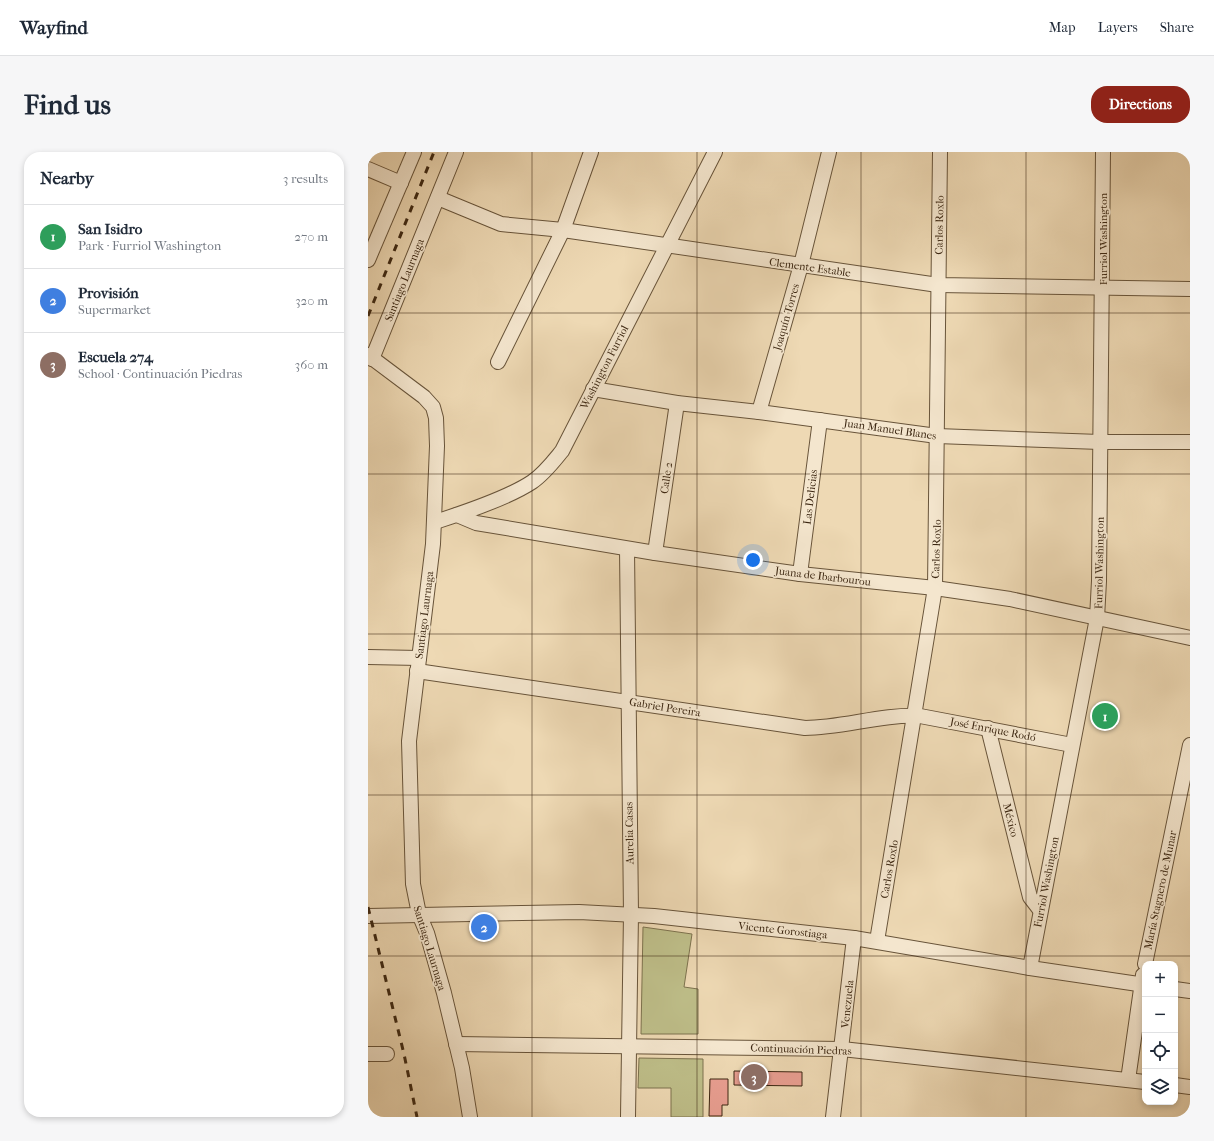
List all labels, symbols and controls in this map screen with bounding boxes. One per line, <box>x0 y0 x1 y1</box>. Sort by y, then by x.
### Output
text: Wayfind <box>20 17 88 39</box>
text: Map <box>1049 19 1076 36</box>
text: Layers <box>1098 19 1138 36</box>
text: Share <box>1160 19 1194 36</box>
button: Directions <box>1091 86 1190 123</box>
text: Find us <box>24 88 111 121</box>
text: Nearby <box>40 168 94 188</box>
text: 3 results <box>283 171 328 186</box>
street label: Furriol Washington <box>1097 192 1110 285</box>
street label: Carlos Roxlo <box>932 195 947 255</box>
text: San Isidro <box>78 220 142 238</box>
text: 1 <box>51 229 55 244</box>
text: 270 m <box>294 229 328 244</box>
street label: Santiago Laurnaga <box>382 236 427 323</box>
text: Park · Furriol Washington <box>78 238 221 253</box>
street label: Clemente Estable <box>768 255 852 280</box>
street label: Joaquín Torres <box>770 282 802 353</box>
text: Provisión <box>78 284 139 302</box>
text: 2 <box>50 293 56 308</box>
text: 320 m <box>295 293 328 308</box>
text: Supermarket <box>78 302 151 317</box>
street label: Washington Furriol <box>577 323 631 412</box>
text: Escuela 274 <box>78 348 153 366</box>
text: 3 <box>50 357 56 372</box>
text: 360 m <box>295 357 328 372</box>
text: School · Continuación Piedras <box>78 366 242 381</box>
street label: Juan Manuel Blanes <box>842 416 937 442</box>
street label: Calle 2 <box>658 461 675 495</box>
street label: Las Delicias <box>801 469 820 525</box>
street label: Furriol Washington <box>1092 516 1107 609</box>
street label: Carlos Roxlo <box>929 519 944 579</box>
your location <box>743 550 763 570</box>
street label: Juana de Ibarbourou <box>773 564 872 589</box>
street label: Santiago Laurnaga <box>413 570 436 660</box>
street label: Gabriel Pereira <box>628 695 702 720</box>
pin: 1 <box>1092 701 1118 731</box>
street label: José Enrique Rodó <box>948 715 1037 744</box>
street label: Aurelia Casas <box>622 802 637 865</box>
street label: México <box>1000 802 1021 839</box>
street label: María Stagnero de Munar <box>1141 829 1180 951</box>
street label: Furriol Washington <box>1031 835 1062 929</box>
street label: Carlos Roxlo <box>878 838 901 900</box>
street label: Santiago Laurnaga <box>410 904 449 993</box>
pin: 2 <box>471 912 497 942</box>
street label: Vicente Gorostiaga <box>737 919 829 942</box>
map controls <box>1142 961 1178 1105</box>
button: + <box>1142 961 1178 997</box>
street label: Venezuela <box>838 978 857 1030</box>
button: − <box>1142 997 1178 1033</box>
button: locate <box>1142 1033 1178 1069</box>
street label: Continuación Piedras <box>750 1041 852 1058</box>
pin: 3 <box>741 1062 767 1092</box>
button: layers <box>1142 1069 1178 1105</box>

